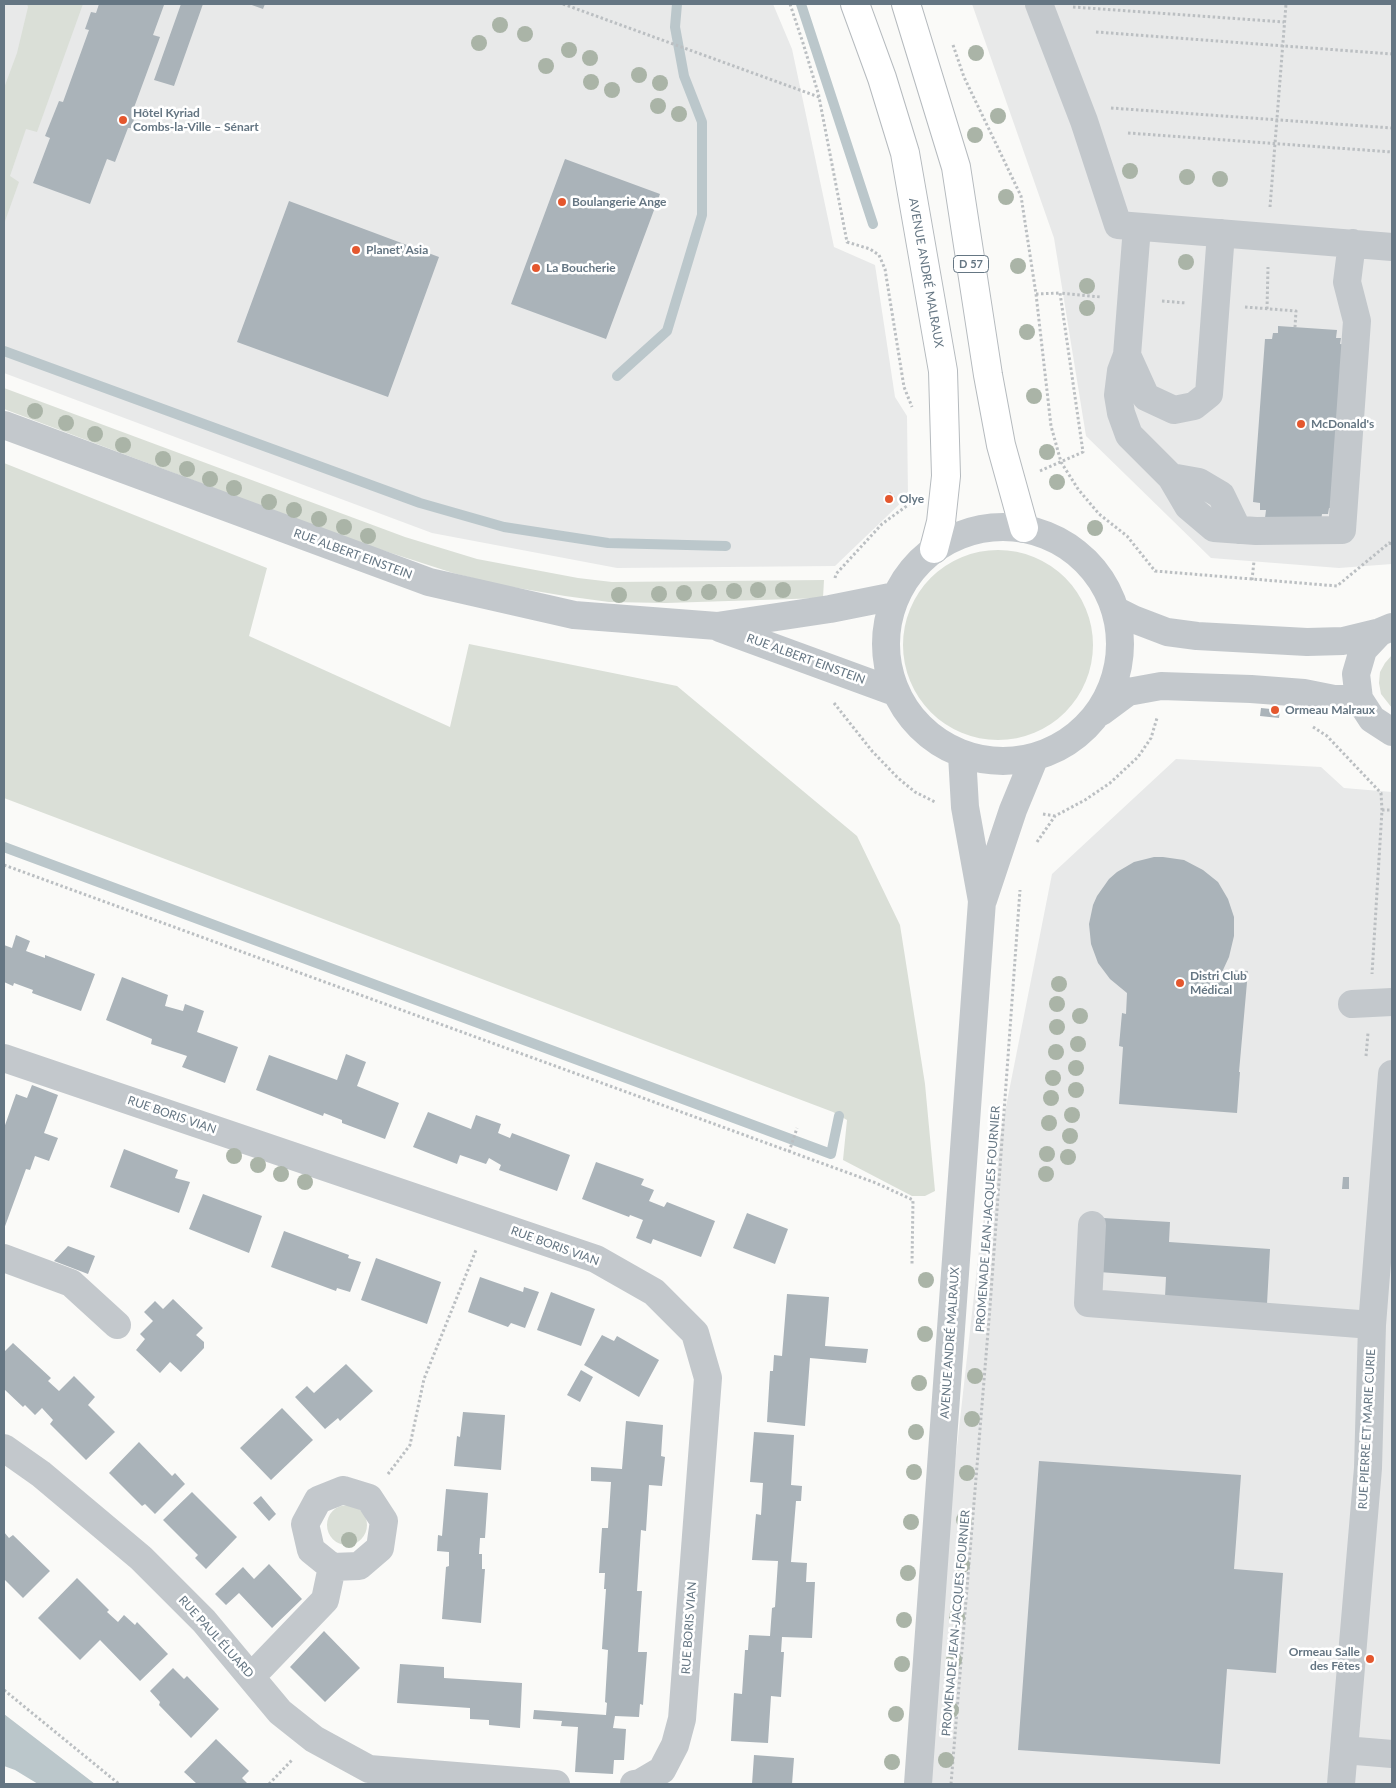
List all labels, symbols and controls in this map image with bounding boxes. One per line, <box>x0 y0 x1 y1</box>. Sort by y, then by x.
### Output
place label: Hôtel Kyriad Combs-la-Ville – Sénart <box>133 106 259 134</box>
marker: Hôtel Kyriad Combs-la-Ville – Sénart <box>117 114 129 126</box>
place label: Boulangerie Ange <box>572 195 667 209</box>
marker: Boulangerie Ange <box>556 196 568 208</box>
street label: AVENUE ANDRÉ MALRAUX <box>906 197 946 349</box>
place label: Planet' Asia <box>366 243 428 257</box>
marker: Planet' Asia <box>350 244 362 256</box>
road number: D 57 <box>954 255 988 272</box>
place label: La Boucherie <box>546 261 616 275</box>
marker: La Boucherie <box>530 262 542 274</box>
place label: McDonald's <box>1311 417 1374 431</box>
marker: McDonald's <box>1295 418 1307 430</box>
place label: Olye <box>899 492 924 506</box>
marker: Olye <box>883 493 895 505</box>
street label: RUE ALBERT EINSTEIN <box>292 526 414 582</box>
street label: RUE ALBERT EINSTEIN <box>745 631 867 687</box>
place label: Ormeau Malraux <box>1285 703 1375 717</box>
marker: Ormeau Malraux <box>1269 704 1281 716</box>
place label: Distri Club Médical <box>1190 969 1247 997</box>
marker: Distri Club Médical <box>1174 977 1186 989</box>
street label: RUE BORIS VIAN <box>126 1093 218 1137</box>
street label: PROMENADE JEAN-JACQUES FOURNIER <box>973 1105 1003 1333</box>
street label: RUE BORIS VIAN <box>509 1223 601 1269</box>
street label: AVENUE ANDRÉ MALRAUX <box>938 1267 962 1419</box>
street label: RUE PIERRE ET MARIE CURIE <box>1356 1348 1378 1510</box>
street label: PROMENADE JEAN-JACQUES FOURNIER <box>939 1509 973 1737</box>
street label: RUE BORIS VIAN <box>679 1581 699 1675</box>
street label: RUE PAUL ÉLUARD <box>175 1593 257 1681</box>
place label: Ormeau Salle des Fêtes <box>1289 1645 1360 1673</box>
marker: Ormeau Salle des Fêtes <box>1364 1653 1376 1665</box>

